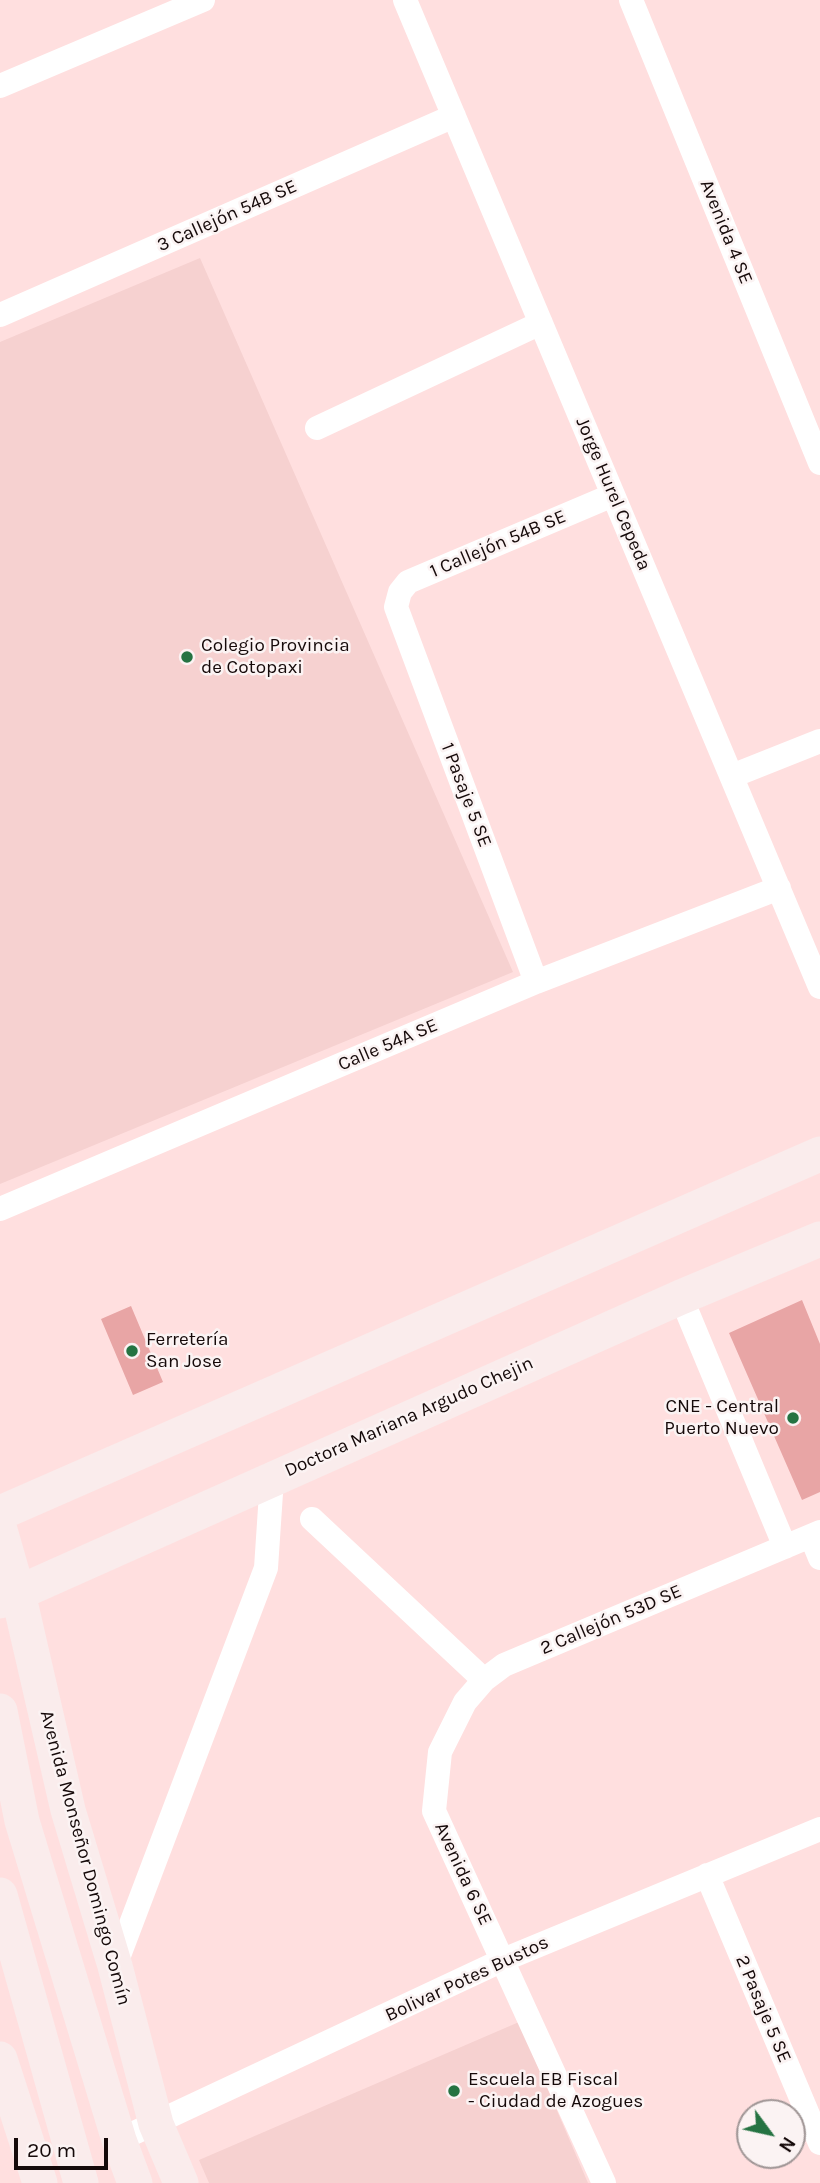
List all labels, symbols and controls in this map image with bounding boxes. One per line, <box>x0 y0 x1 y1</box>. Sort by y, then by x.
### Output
street label: 3 Callejón 54B SE <box>154 175 300 257</box>
street label: Avenida 4 SE <box>695 177 757 287</box>
street label: Jorge Hurel Cepeda <box>570 414 656 574</box>
street label: 1 Callejón 54B SE <box>427 505 569 583</box>
place label: Colegio Provincia de Cotopaxi <box>201 635 350 679</box>
marker: Colegio Provincia de Cotopaxi <box>179 649 195 665</box>
street label: 1 Pasaje 5 SE <box>436 740 496 850</box>
street label: Calle 54A SE <box>335 1014 441 1076</box>
place label: Ferretería San Jose <box>146 1329 229 1373</box>
marker: Ferretería San Jose <box>124 1343 140 1359</box>
street label: Doctora Mariana Argudo Chejin <box>281 1352 537 1482</box>
place label: CNE - Central Puerto Nuevo <box>664 1396 779 1440</box>
marker: CNE - Central Puerto Nuevo <box>785 1410 801 1426</box>
street label: 2 Callejón 53D SE <box>537 1580 685 1660</box>
street label: Avenida Monseñor Domingo Comín <box>35 1708 135 2008</box>
street label: Avenida 6 SE <box>429 1819 497 1929</box>
street label: Bolivar Potes Bustos <box>382 1931 552 2027</box>
street label: 2 Pasaje 5 SE <box>730 1952 796 2066</box>
place label: Escuela EB Fiscal - Ciudad de Azogues <box>468 2069 643 2113</box>
marker: Escuela EB Fiscal - Ciudad de Azogues <box>446 2083 462 2099</box>
north arrow <box>736 2099 806 2169</box>
scale bar <box>18 2124 112 2168</box>
text: N <box>774 2133 800 2156</box>
text: 20 m <box>27 2138 76 2162</box>

